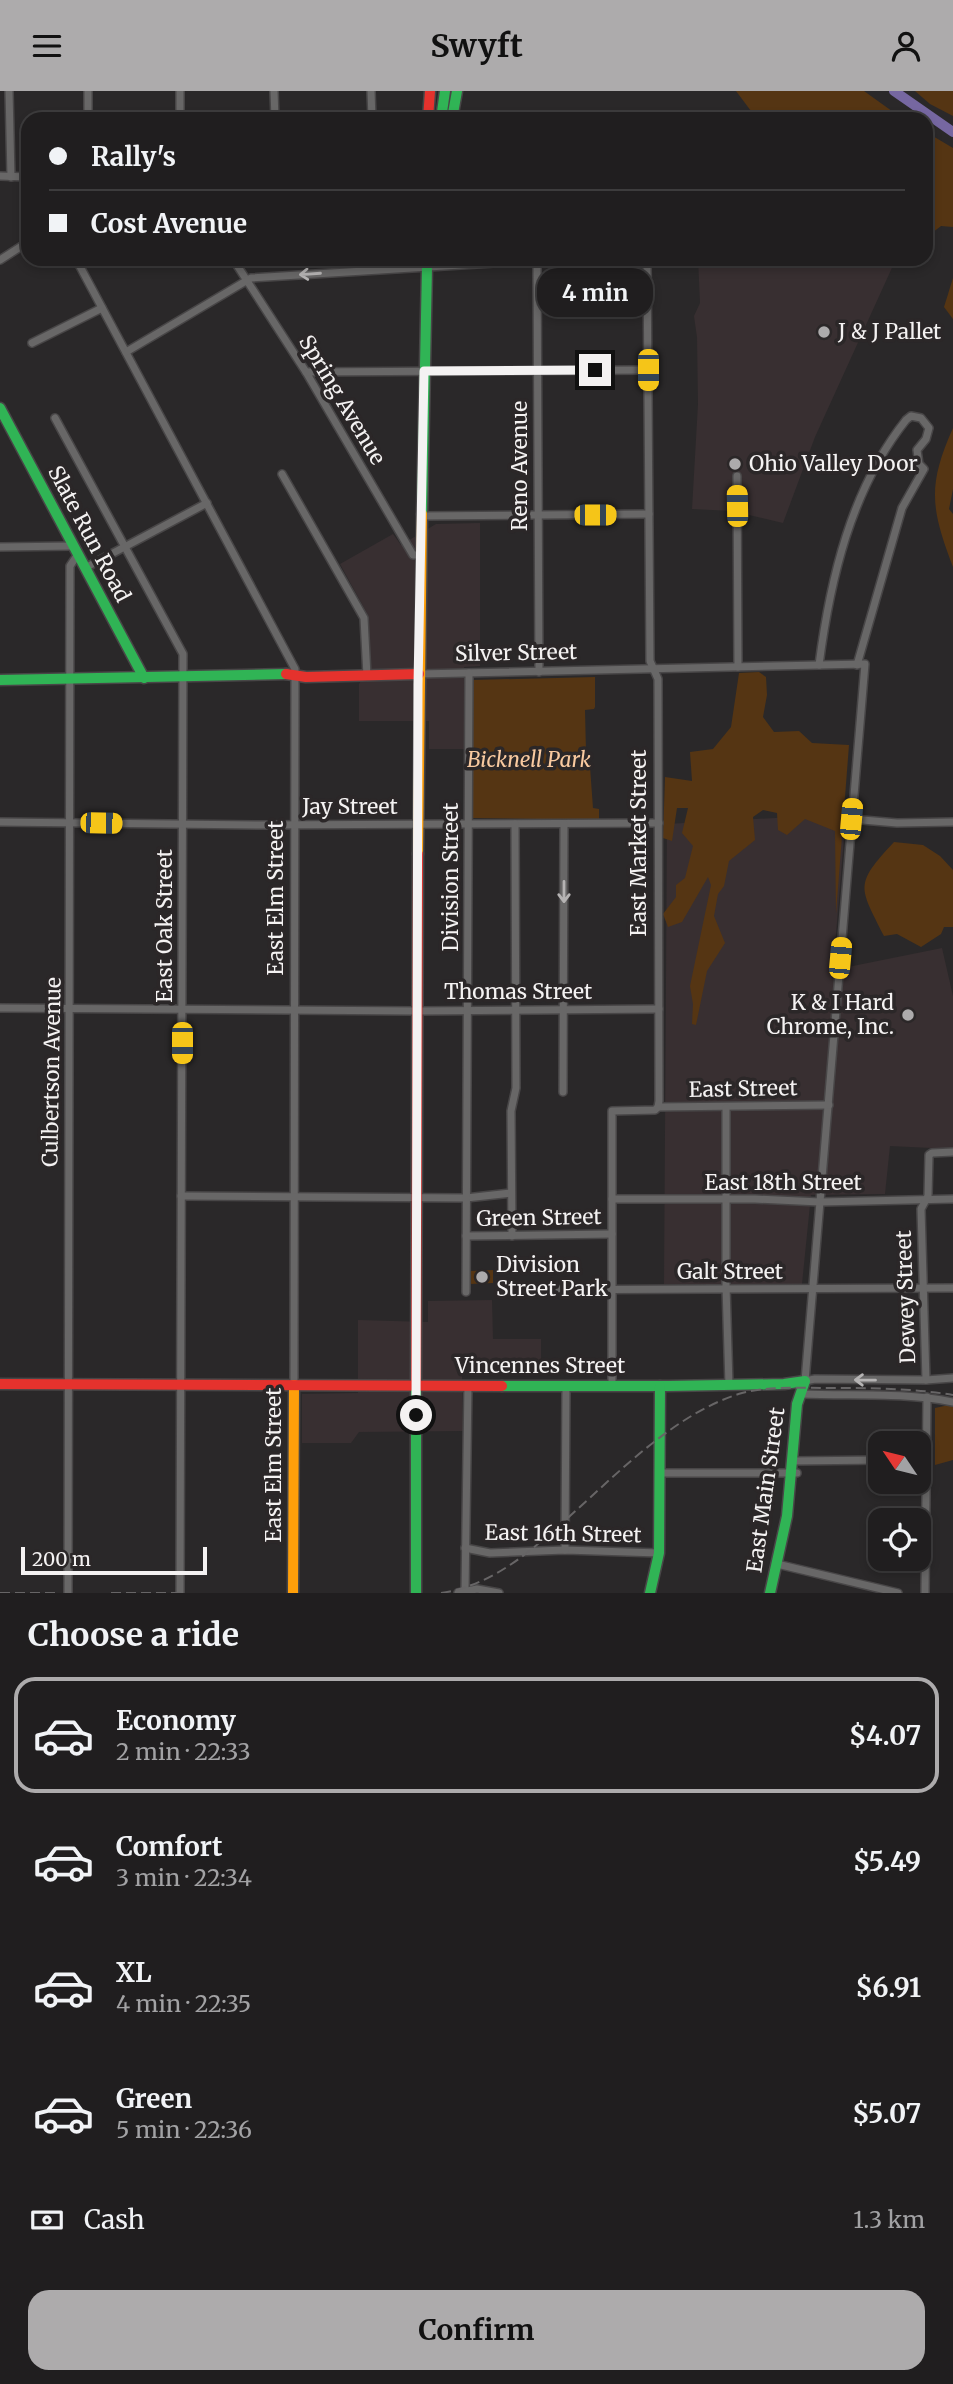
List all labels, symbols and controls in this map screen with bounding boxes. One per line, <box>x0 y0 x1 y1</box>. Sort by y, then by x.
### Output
text: Swyft <box>430 26 523 66</box>
icon: menu <box>28 27 66 65</box>
icon: person <box>887 27 925 65</box>
text: Rally's <box>91 140 176 173</box>
text: Cost Avenue <box>91 207 247 240</box>
one-way arrow <box>299 268 322 281</box>
callout: 4 min <box>537 268 653 317</box>
text: 4 min <box>562 278 628 307</box>
place label: J & J Pallet <box>837 318 941 345</box>
marker: J & J Pallet <box>816 324 832 340</box>
street label: Spring Avenue <box>293 330 392 469</box>
car <box>638 349 659 391</box>
route end <box>579 354 611 386</box>
street label: Reno Avenue <box>506 401 533 531</box>
place label: Ohio Valley Door <box>749 450 918 477</box>
marker: Ohio Valley Door <box>727 456 743 472</box>
street label: Slate Run Road <box>42 461 137 607</box>
car <box>727 485 748 527</box>
car <box>575 505 617 526</box>
street label: Silver Street <box>455 638 577 667</box>
park label: Bicknell Park <box>467 746 592 773</box>
street label: East Market Street <box>625 750 652 936</box>
street label: Jay Street <box>301 793 398 820</box>
car <box>839 797 864 841</box>
street label: Division Street <box>437 802 464 952</box>
car <box>80 812 123 834</box>
street label: East Elm Street <box>262 821 289 975</box>
street label: East Oak Street <box>151 849 178 1003</box>
one-way arrow <box>557 880 571 903</box>
car <box>828 936 853 980</box>
street label: Culbertson Avenue <box>36 977 67 1167</box>
street label: Thomas Street <box>444 978 592 1005</box>
place label: K & I Hard Chrome, Inc. <box>767 989 894 1040</box>
marker: K & I Hard Chrome, Inc. <box>900 1007 916 1023</box>
car <box>172 1022 193 1064</box>
street label: East Street <box>688 1074 798 1103</box>
street label: East 18th Street <box>704 1169 862 1196</box>
street label: Green Street <box>476 1203 602 1232</box>
street label: Dewey Street <box>890 1230 921 1364</box>
place label: Division Street Park <box>496 1251 608 1302</box>
street label: Galt Street <box>677 1258 783 1285</box>
marker: Division Street Park <box>474 1269 490 1285</box>
street label: Vincennes Street <box>454 1352 625 1379</box>
one-way arrow <box>854 1373 877 1386</box>
street label: East Elm Street <box>260 1388 287 1542</box>
route start <box>400 1399 432 1431</box>
street label: East Main Street <box>741 1406 790 1574</box>
north arrow <box>868 1431 931 1495</box>
map controls <box>868 1431 931 1571</box>
button: locate <box>868 1508 931 1571</box>
street label: East 16th Street <box>484 1519 642 1548</box>
scale bar <box>21 1544 206 1576</box>
text: 200 m <box>32 1547 91 1571</box>
text: Choose a ride <box>28 1615 239 1655</box>
icon: car <box>32 1704 95 1767</box>
text: Economy <box>116 1704 236 1737</box>
text: $4.07 <box>849 1719 921 1752</box>
text: 2 min · 22:33 <box>116 1737 251 1766</box>
icon: car <box>32 1830 95 1893</box>
text: Comfort <box>116 1830 222 1863</box>
text: $5.49 <box>853 1845 921 1878</box>
text: 3 min · 22:34 <box>116 1863 252 1892</box>
icon: car <box>32 1956 95 2019</box>
text: XL <box>116 1956 152 1989</box>
text: $6.91 <box>856 1971 921 2004</box>
text: 4 min · 22:35 <box>116 1989 251 2018</box>
icon: car <box>32 2082 95 2145</box>
text: Green <box>116 2082 192 2115</box>
text: $5.07 <box>852 2097 921 2130</box>
text: 5 min · 22:36 <box>116 2115 252 2144</box>
icon: cash <box>28 2201 66 2239</box>
text: Cash <box>84 2203 145 2236</box>
text: 1.3 km <box>853 2205 925 2234</box>
button: Confirm <box>28 2290 925 2370</box>

